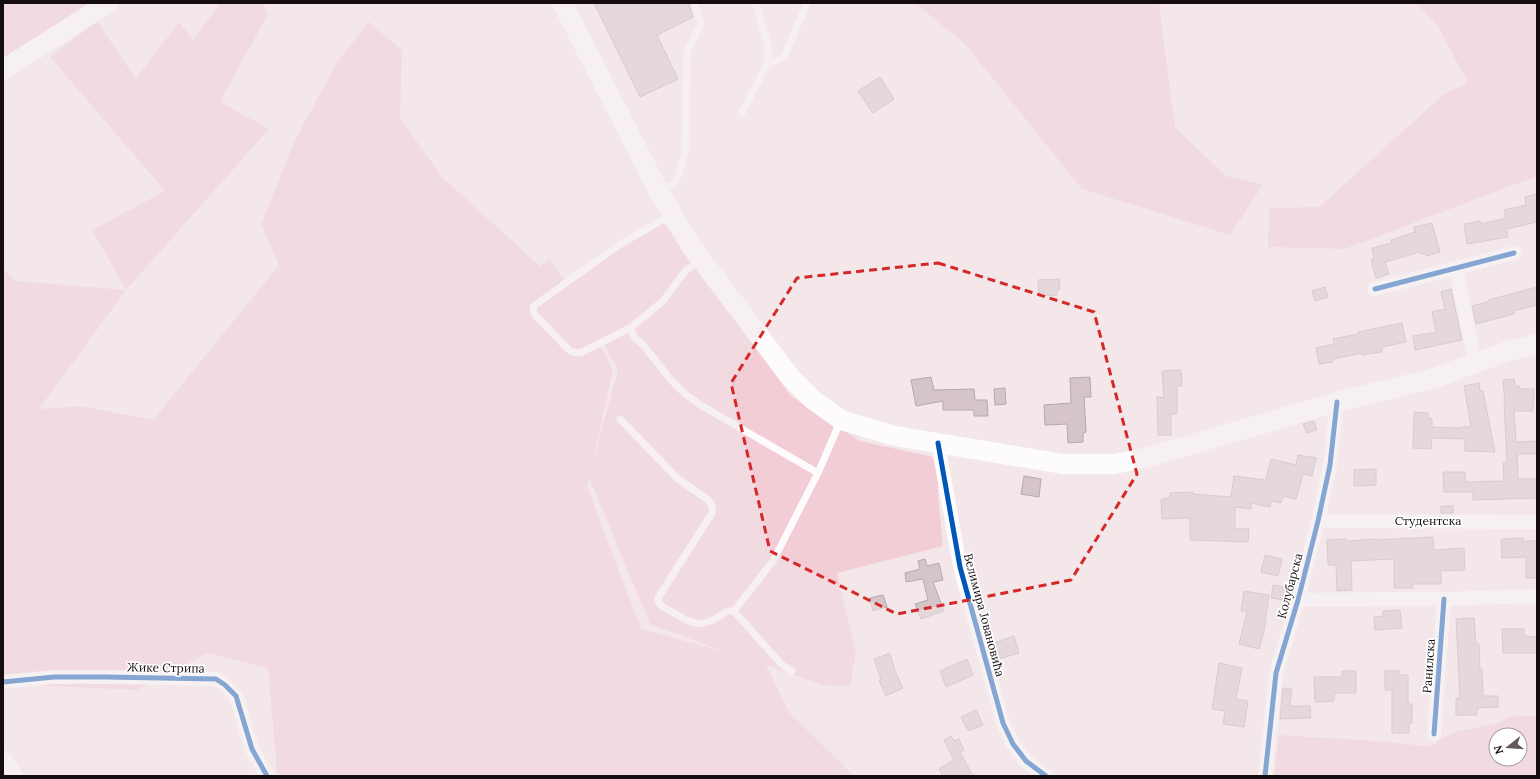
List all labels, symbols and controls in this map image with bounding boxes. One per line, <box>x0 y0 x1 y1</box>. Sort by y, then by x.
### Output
street label: Студентска <box>1395 513 1461 528</box>
street label: Колубарска <box>1274 551 1305 620</box>
street label: Велимира Јовановића <box>961 552 1008 678</box>
street label: Ранилска <box>1419 638 1438 694</box>
street label: Жике Стрипа <box>127 659 205 676</box>
north arrow <box>1488 727 1528 767</box>
text: N <box>1490 743 1506 756</box>

